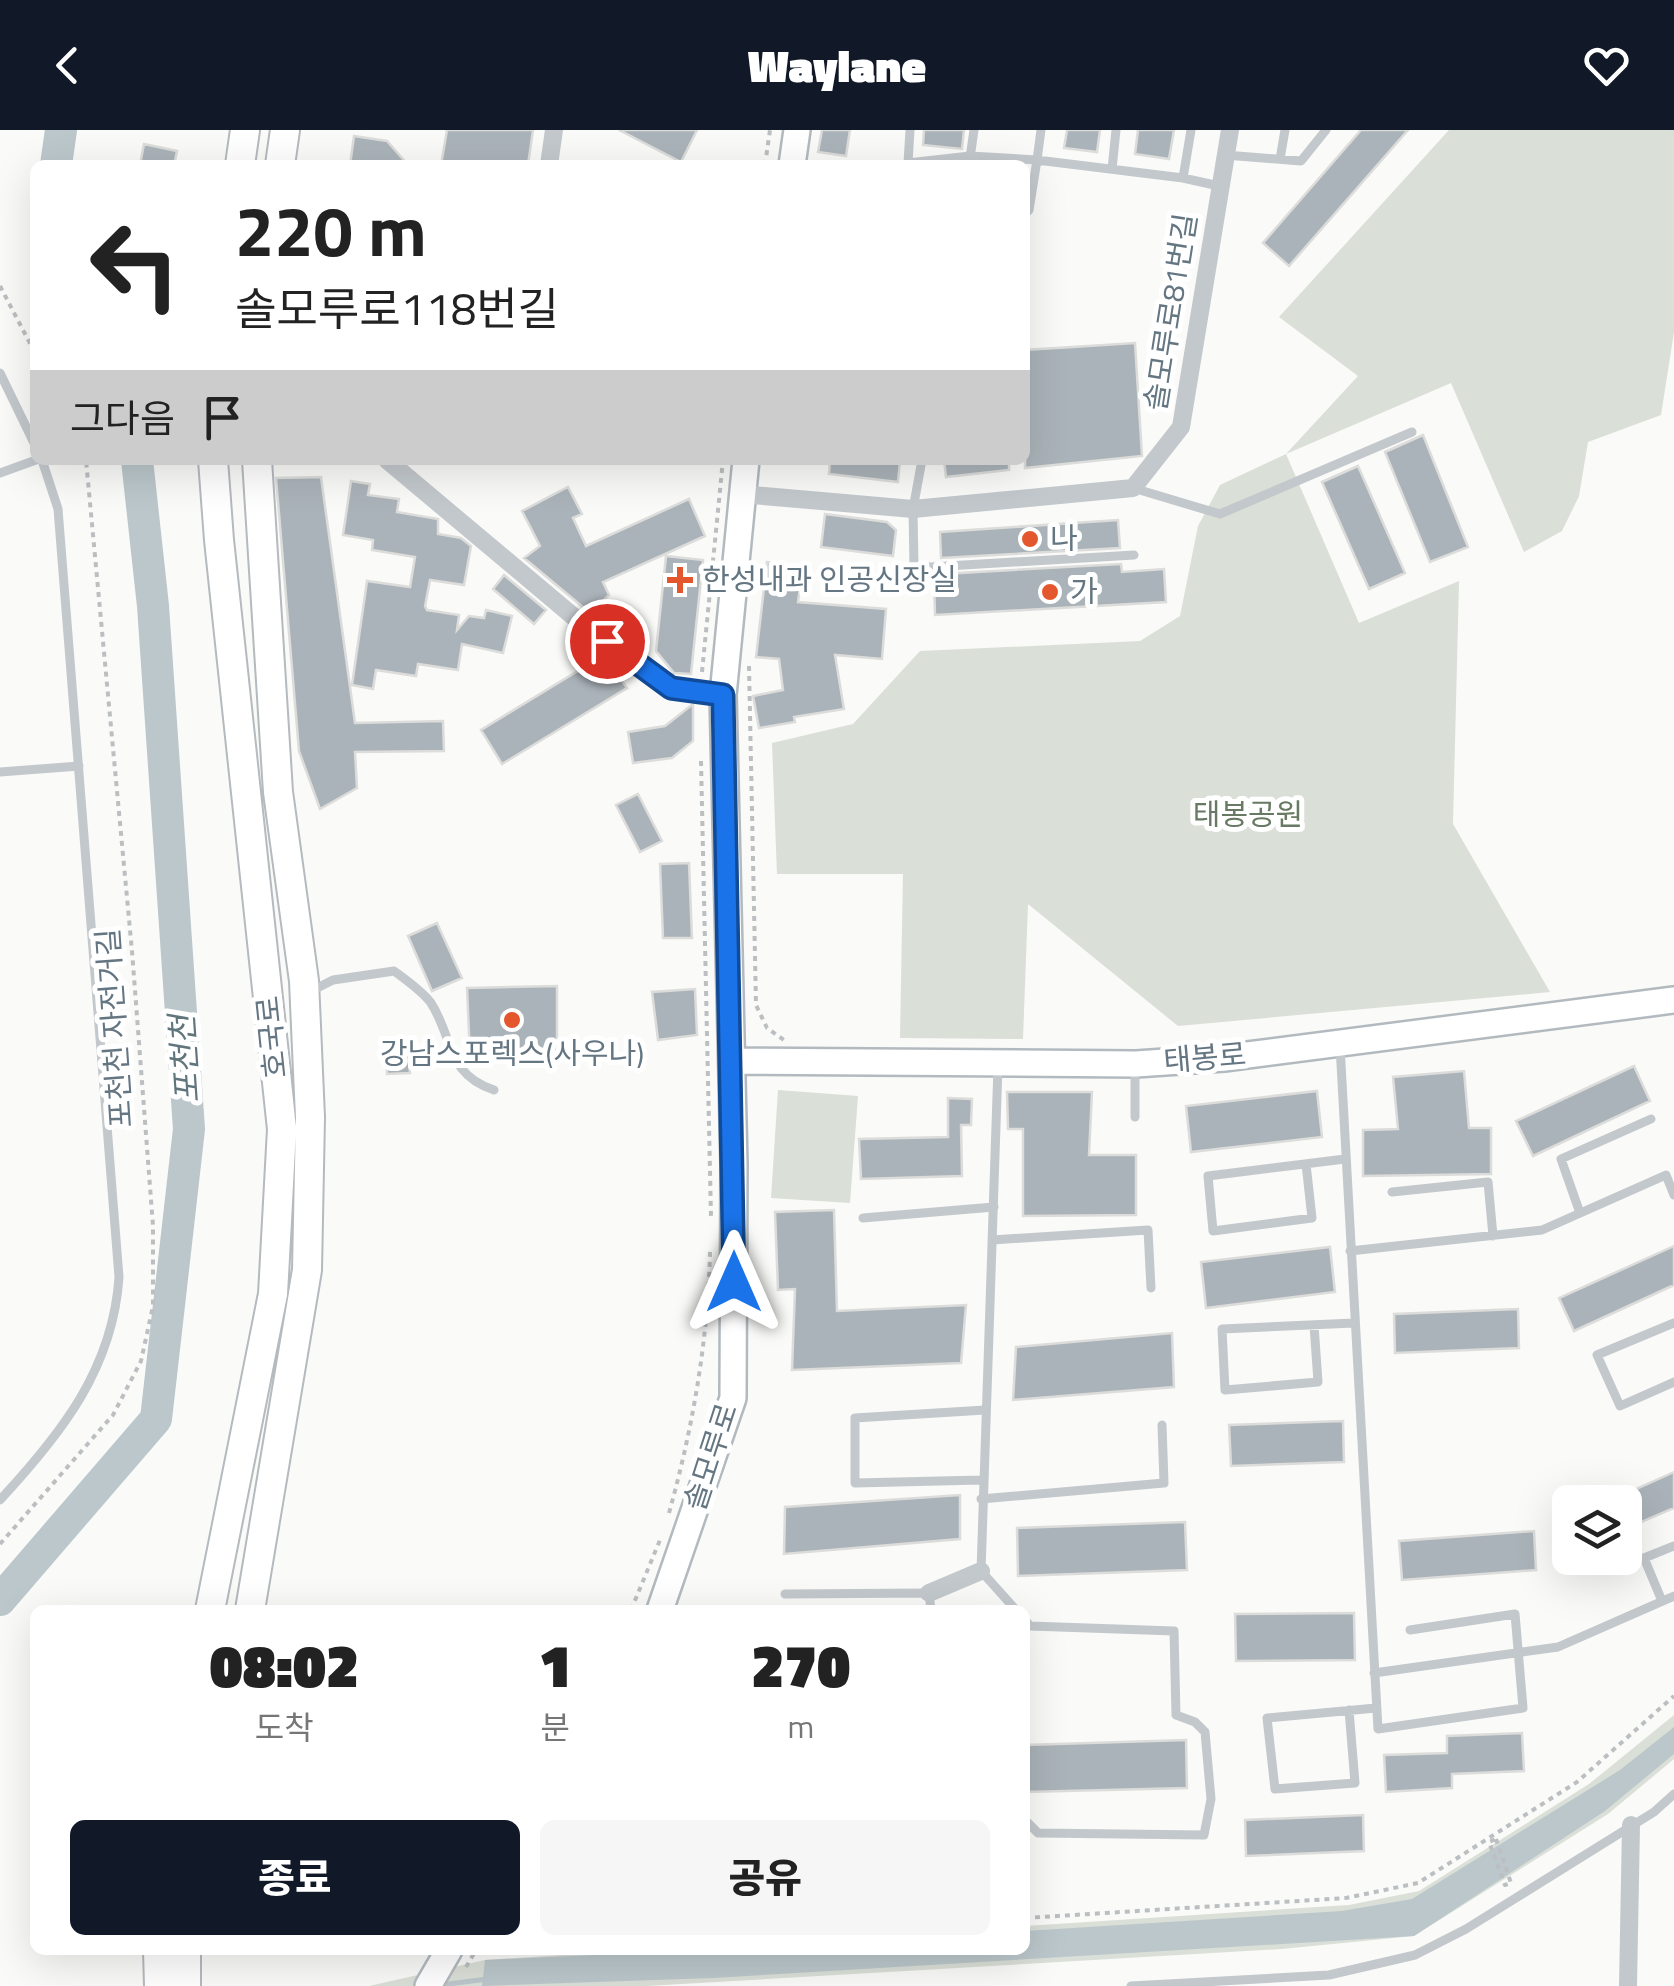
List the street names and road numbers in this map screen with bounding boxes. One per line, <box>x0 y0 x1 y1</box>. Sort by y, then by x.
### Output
street label: 솔모루로81번길 <box>1132 210 1208 414</box>
street label: 포천천 자전거길 <box>84 927 144 1129</box>
street label: 호국로 <box>244 994 298 1081</box>
street label: 태봉로 <box>1162 1030 1248 1084</box>
street label: 솔모루로 <box>671 1397 749 1516</box>

